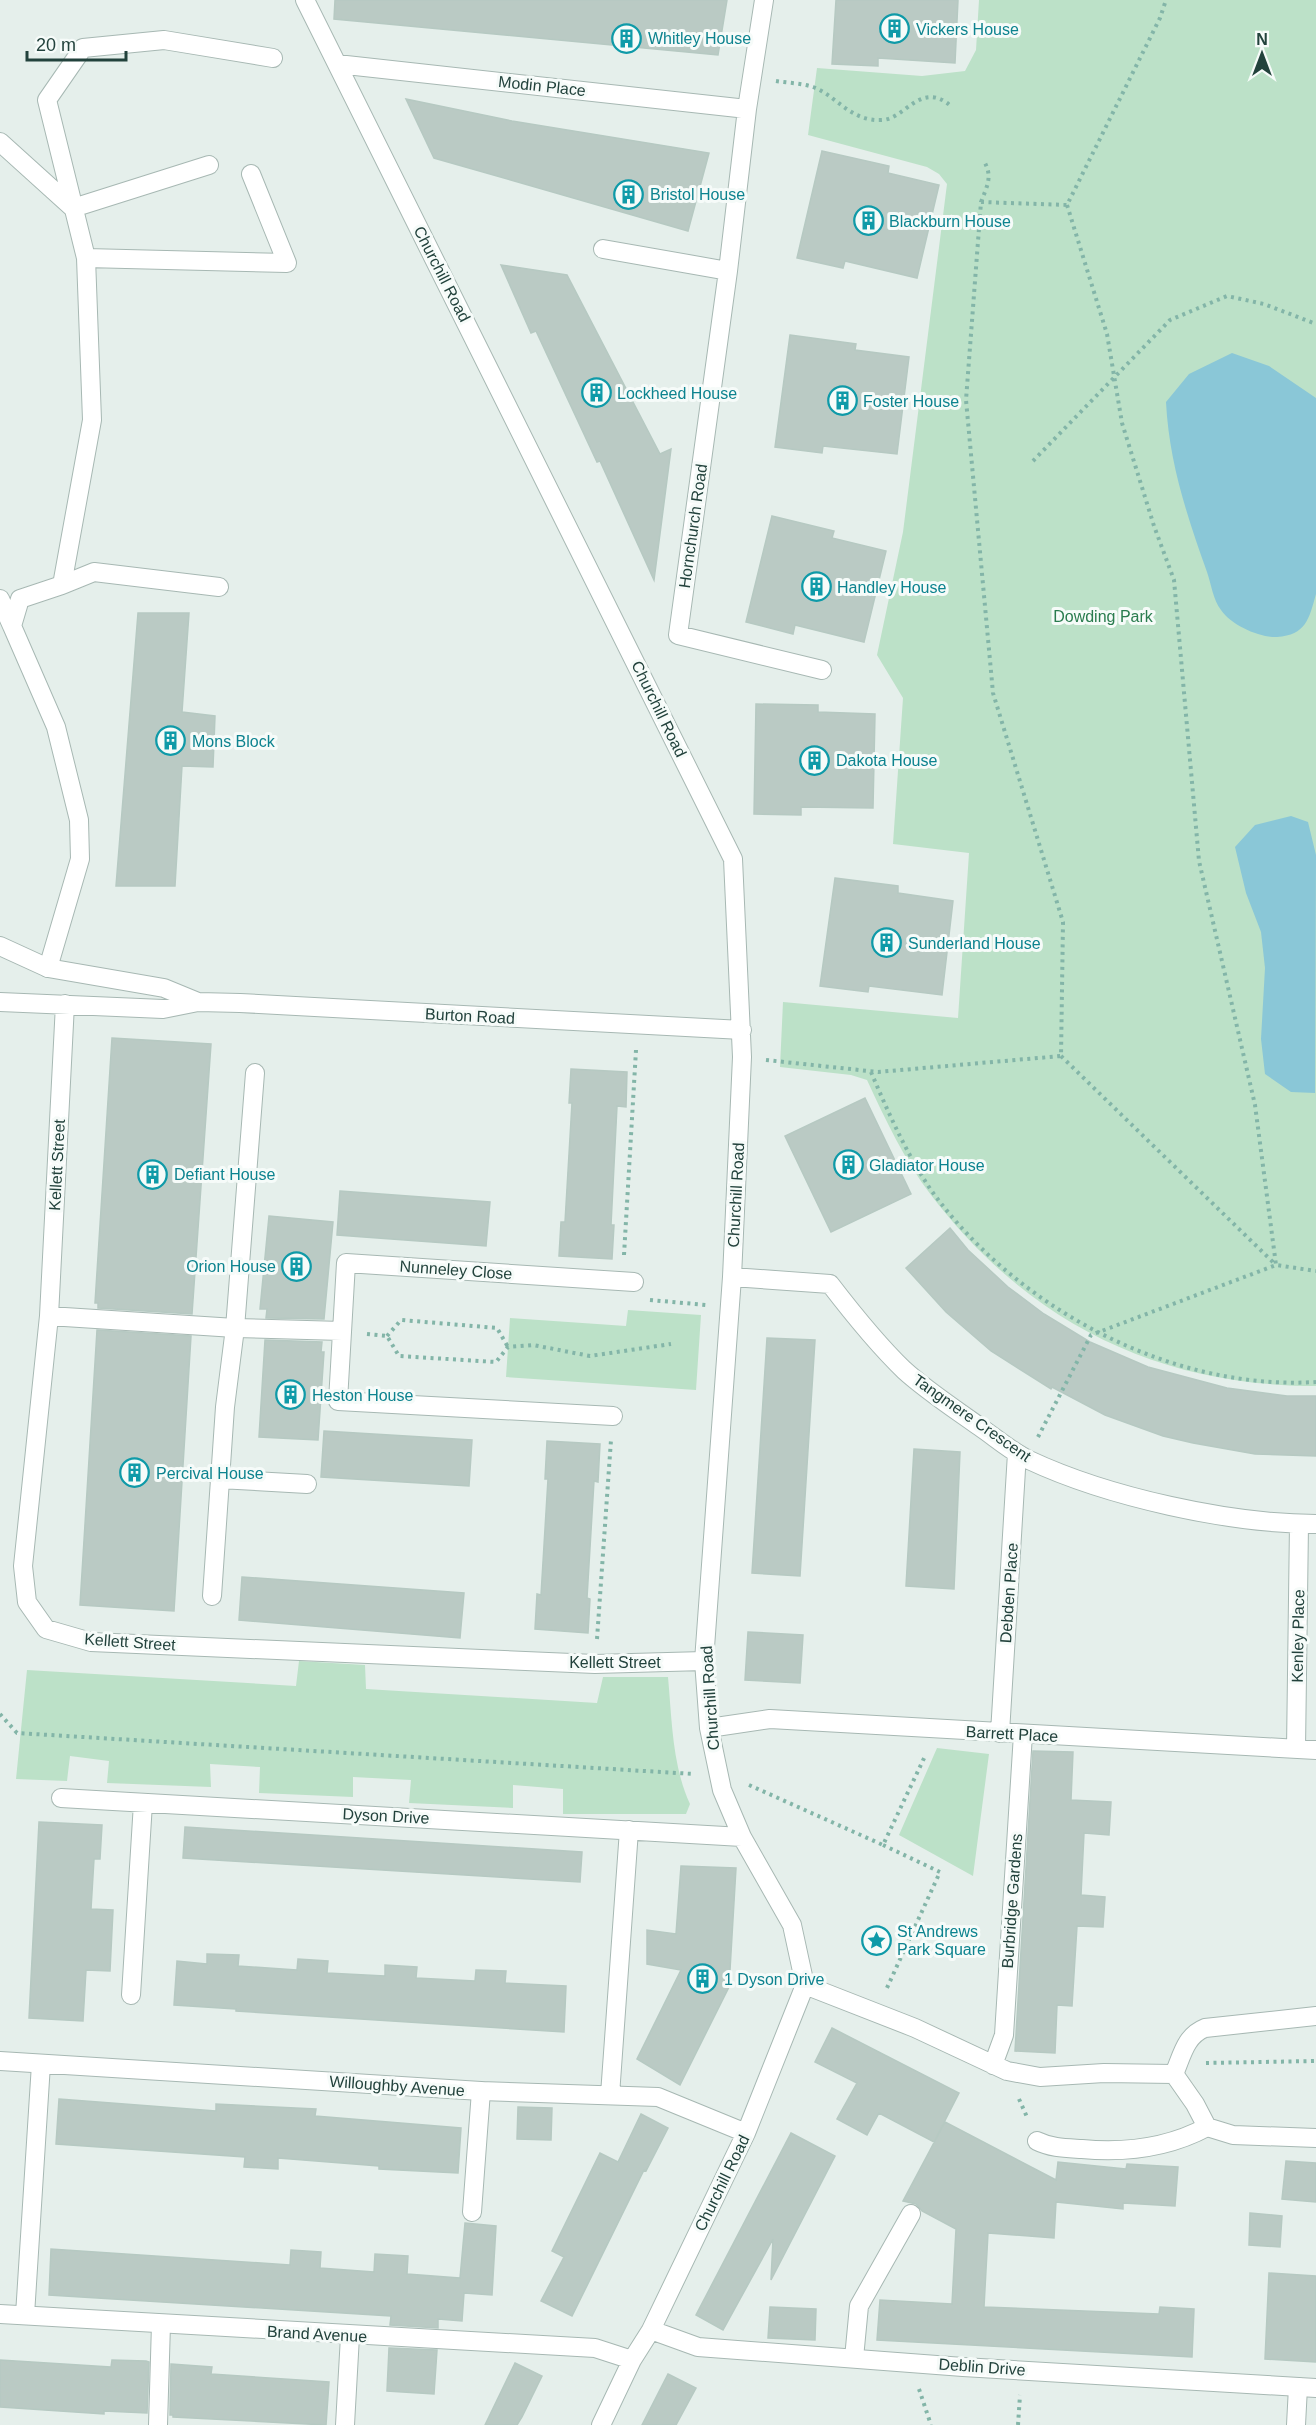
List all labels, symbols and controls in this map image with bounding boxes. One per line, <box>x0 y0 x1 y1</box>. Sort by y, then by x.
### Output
building icon: Vickers House <box>879 13 911 45</box>
place label: Vickers House <box>916 21 1019 38</box>
building icon: Whitley House <box>611 22 643 54</box>
scale bar <box>27 24 126 62</box>
north arrow <box>1232 24 1292 84</box>
place label: Whitley House <box>648 30 751 47</box>
text: N <box>1256 31 1268 48</box>
text: 20 m <box>36 35 76 55</box>
street label: Modin Place <box>497 73 587 99</box>
building icon: Bristol House <box>613 178 645 210</box>
place label: Bristol House <box>650 186 745 203</box>
building icon: Blackburn House <box>852 205 884 237</box>
place label: Blackburn House <box>889 213 1011 230</box>
street label: Churchill Road <box>411 223 473 325</box>
building icon: Lockheed House <box>580 377 612 409</box>
place label: Lockheed House <box>617 385 737 402</box>
building icon: Foster House <box>826 385 858 417</box>
place label: Foster House <box>863 393 959 410</box>
street label: Hornchurch Road <box>676 463 710 589</box>
building icon: Handley House <box>800 571 832 603</box>
place label: Handley House <box>837 579 947 596</box>
park label: Dowding Park <box>1053 608 1154 625</box>
street label: Churchill Road <box>628 658 690 760</box>
building icon: Mons Block <box>155 725 187 757</box>
place label: Mons Block <box>192 733 276 750</box>
building icon: Dakota House <box>799 744 831 776</box>
place label: Dakota House <box>836 752 937 769</box>
building icon: Sunderland House <box>871 927 903 959</box>
place label: Sunderland House <box>908 935 1041 952</box>
street label: Burton Road <box>425 1005 515 1027</box>
street label: Kellett Street <box>46 1118 68 1211</box>
street label: Churchill Road <box>725 1142 747 1248</box>
building icon: Gladiator House <box>832 1149 864 1181</box>
place label: Gladiator House <box>869 1157 985 1174</box>
building icon: Defiant House <box>137 1158 169 1190</box>
place label: Defiant House <box>174 1166 275 1183</box>
building icon: Orion House <box>281 1250 313 1282</box>
place label: Orion House <box>186 1258 276 1275</box>
street label: Nunneley Close <box>399 1258 513 1282</box>
street label: Tangmere Crescent <box>910 1371 1035 1465</box>
building icon: Heston House <box>275 1379 307 1411</box>
place label: Heston House <box>312 1387 413 1404</box>
building icon: Percival House <box>119 1457 151 1489</box>
place label: Percival House <box>156 1465 264 1482</box>
street label: Debden Place <box>997 1542 1021 1644</box>
street label: Kenley Place <box>1289 1589 1307 1683</box>
street label: Kellett Street <box>84 1630 177 1654</box>
street label: Churchill Road <box>698 1645 722 1751</box>
street label: Kellett Street <box>569 1654 661 1671</box>
street label: Barrett Place <box>965 1723 1059 1745</box>
street label: Dyson Drive <box>342 1805 430 1827</box>
street label: Burbridge Gardens <box>999 1833 1025 1969</box>
place label: St Andrews Park Square <box>897 1923 986 1958</box>
place icon: St Andrews Park Square <box>860 1924 892 1956</box>
building icon: 1 Dyson Drive <box>687 1963 719 1995</box>
place label: 1 Dyson Drive <box>724 1971 825 1988</box>
street label: Willoughby Avenue <box>329 2073 465 2099</box>
street label: Churchill Road <box>691 2132 753 2234</box>
street label: Brand Avenue <box>267 2323 368 2345</box>
street label: Deblin Drive <box>938 2355 1026 2379</box>

